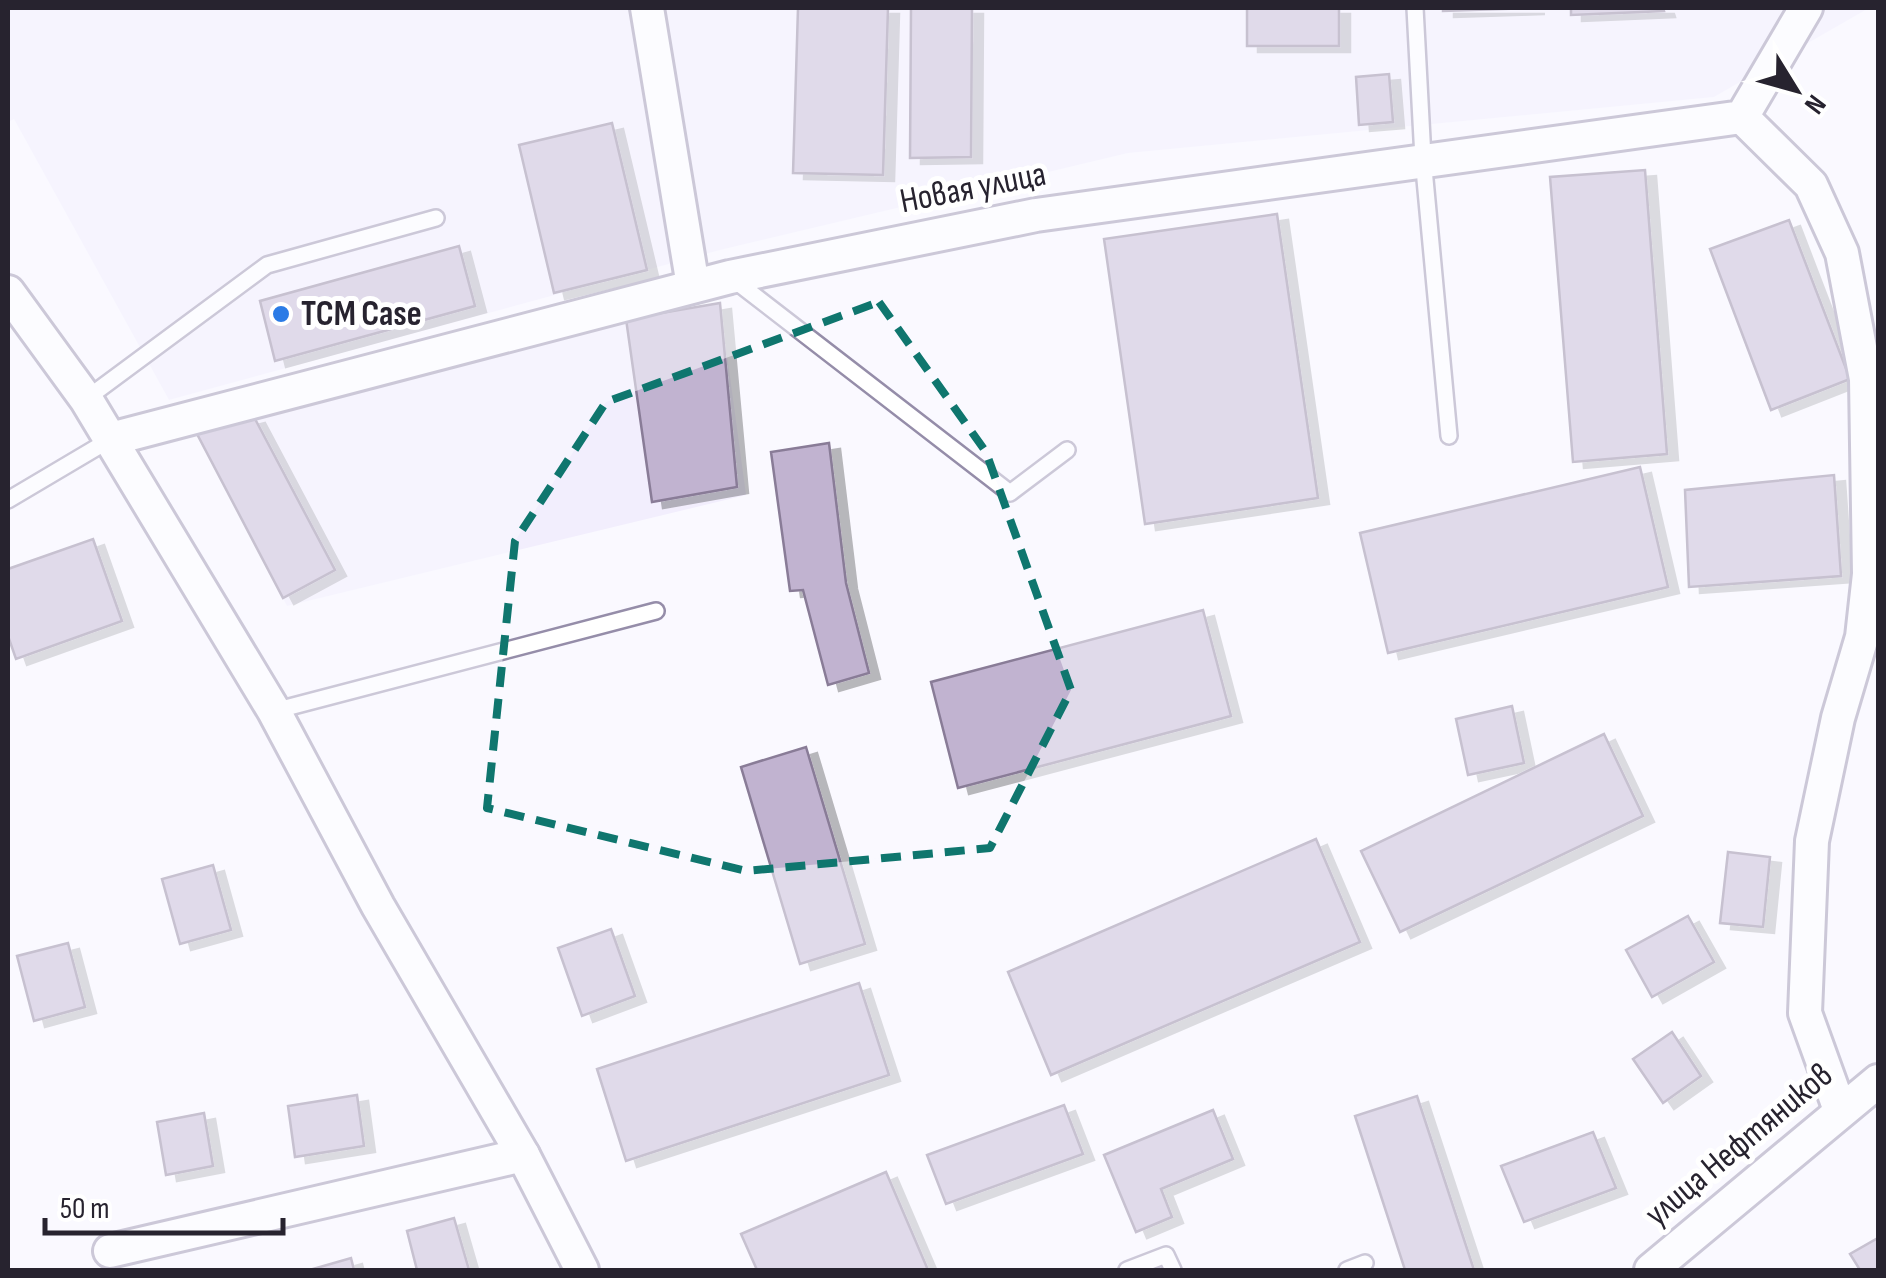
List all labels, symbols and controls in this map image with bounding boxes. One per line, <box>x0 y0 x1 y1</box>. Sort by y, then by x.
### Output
north arrow <box>1746 40 1846 140</box>
text: N <box>1797 88 1832 120</box>
street label: Новая улица <box>896 153 1050 223</box>
place label: ТСМ Case <box>301 293 422 336</box>
marker: ТСМ Case <box>270 303 292 325</box>
street label: улица Нефтяников <box>1636 1054 1842 1236</box>
scale bar <box>45 1173 282 1235</box>
text: 50 m <box>60 1191 109 1227</box>

